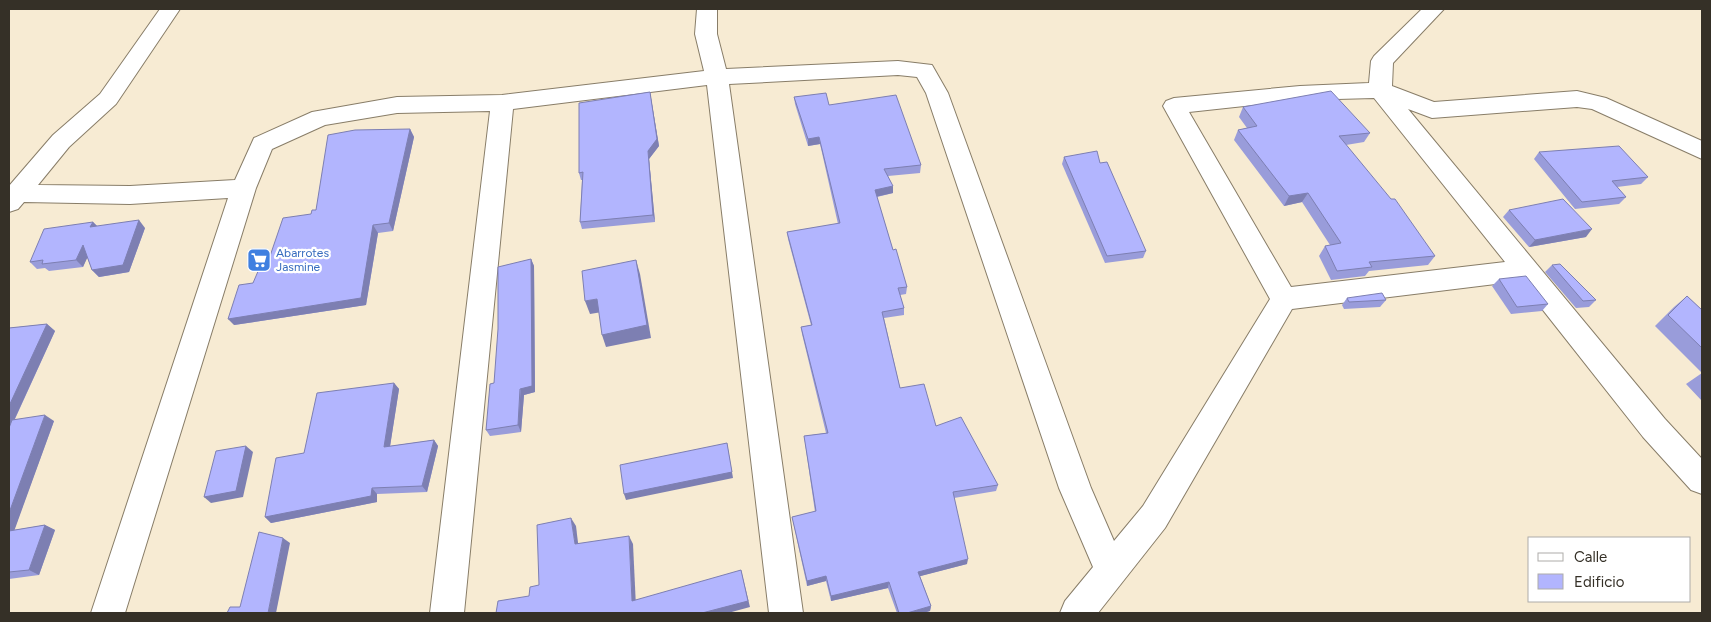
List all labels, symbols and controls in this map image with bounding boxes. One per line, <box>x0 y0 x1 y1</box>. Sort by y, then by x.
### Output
place label: Abarrotes Jasmine <box>276 246 329 274</box>
supermarket icon: Abarrotes Jasmine <box>246 247 272 273</box>
legend <box>1528 537 1691 602</box>
text: Calle <box>1574 548 1607 566</box>
text: Edificio <box>1574 573 1625 591</box>

